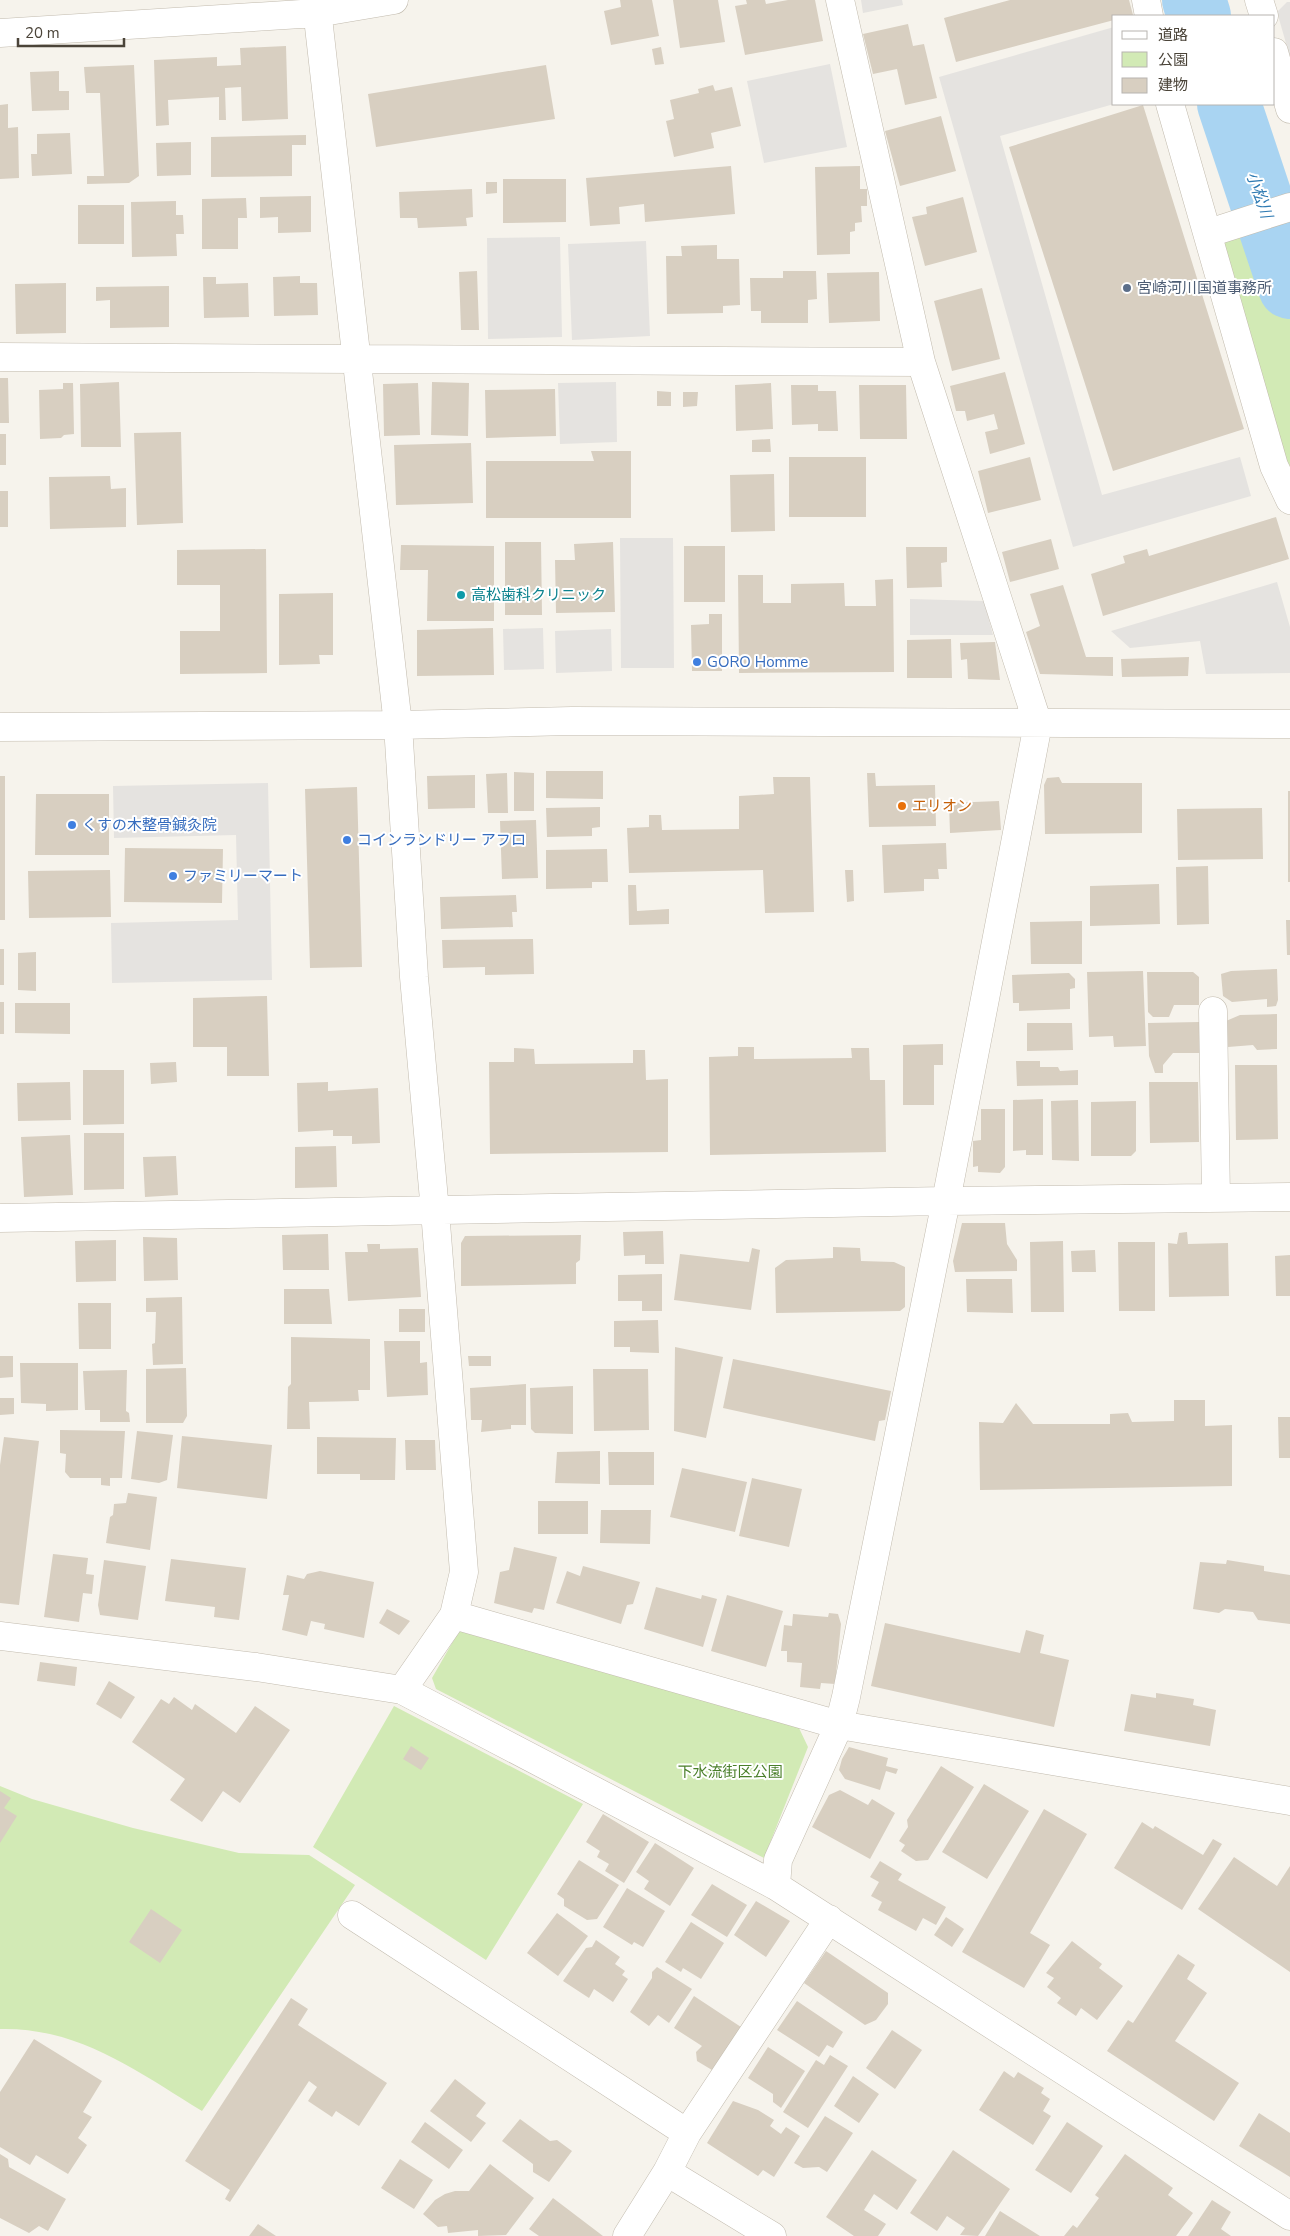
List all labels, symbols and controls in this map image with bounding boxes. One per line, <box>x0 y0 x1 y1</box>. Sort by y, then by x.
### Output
scale bar <box>18 15 124 47</box>
legend <box>1112 15 1275 105</box>
text: 20 m <box>25 23 60 43</box>
text: 道路 <box>1158 25 1188 45</box>
text: 公園 <box>1158 50 1188 70</box>
text: 建物 <box>1158 75 1188 95</box>
water label: 小松川 <box>1241 169 1278 223</box>
place label: 宮崎河川国道事務所 <box>1137 278 1272 298</box>
marker: 宮崎河川国道事務所 <box>1121 282 1133 294</box>
place label: 高松歯科クリニック <box>471 585 606 605</box>
marker: 高松歯科クリニック <box>455 589 467 601</box>
place label: GORO Homme <box>707 652 808 672</box>
marker: GORO Homme <box>691 656 703 668</box>
place label: エリオン <box>912 796 972 816</box>
marker: エリオン <box>896 800 908 812</box>
place label: くすの木整骨鍼灸院 <box>82 815 217 835</box>
marker: くすの木整骨鍼灸院 <box>66 819 78 831</box>
place label: コインランドリー アフロ <box>357 830 526 850</box>
marker: コインランドリー アフロ <box>341 834 353 846</box>
place label: ファミリーマート <box>183 866 303 886</box>
marker: ファミリーマート <box>167 870 179 882</box>
park label: 下水流街区公園 <box>677 1762 783 1782</box>

